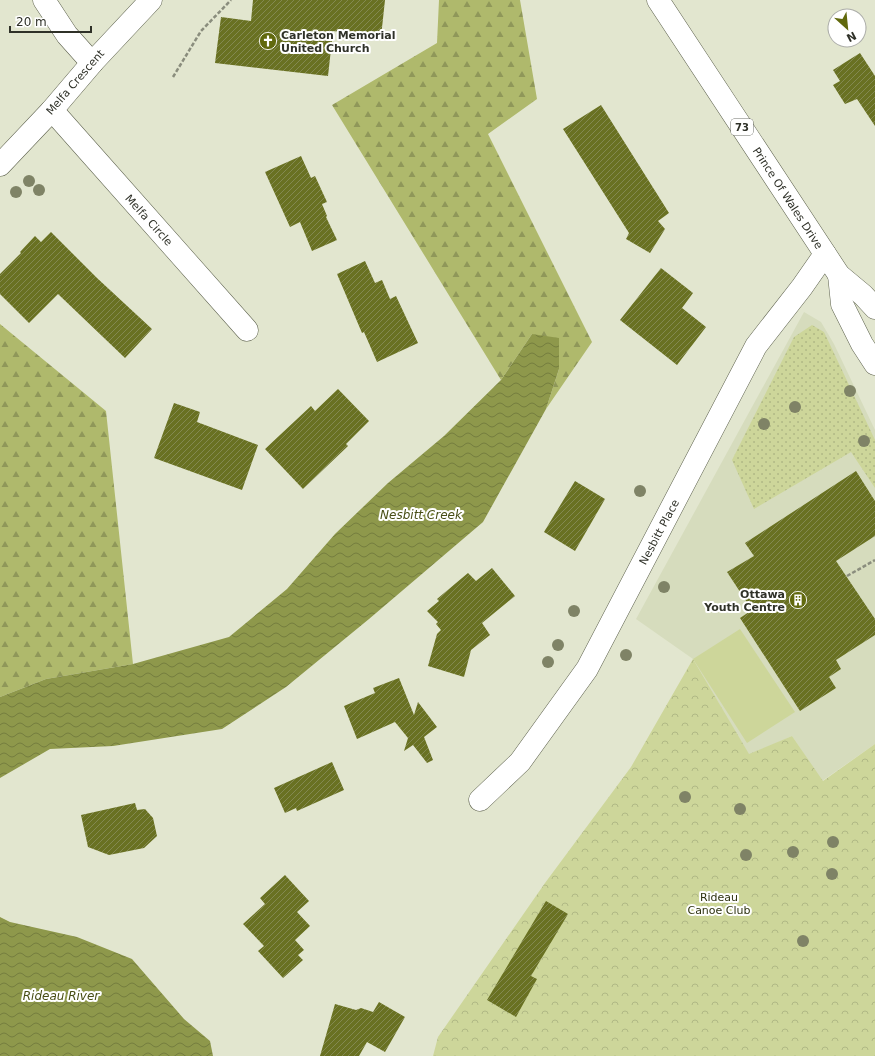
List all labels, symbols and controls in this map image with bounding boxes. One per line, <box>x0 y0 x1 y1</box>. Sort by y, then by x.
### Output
scale bar <box>10 8 91 34</box>
north arrow <box>827 8 867 48</box>
text: 20 m <box>16 15 47 29</box>
place label: Carleton Memorial United Church <box>281 29 395 55</box>
text: N <box>844 29 858 44</box>
church icon: Carleton Memorial United Church <box>258 31 278 51</box>
street label: Melfa Crescent <box>44 47 108 118</box>
road number: 73 <box>731 119 753 135</box>
street label: Prince Of Wales Drive <box>750 145 825 252</box>
street label: Melfa Circle <box>122 192 175 249</box>
street label: Nesbitt Place <box>637 497 682 567</box>
water label: Nesbitt Creek <box>380 508 463 522</box>
place label: Ottawa Youth Centre <box>703 588 785 614</box>
building icon: Ottawa Youth Centre <box>788 590 808 610</box>
park label: Rideau Canoe Club <box>687 891 751 917</box>
water label: Rideau River <box>23 989 100 1003</box>

